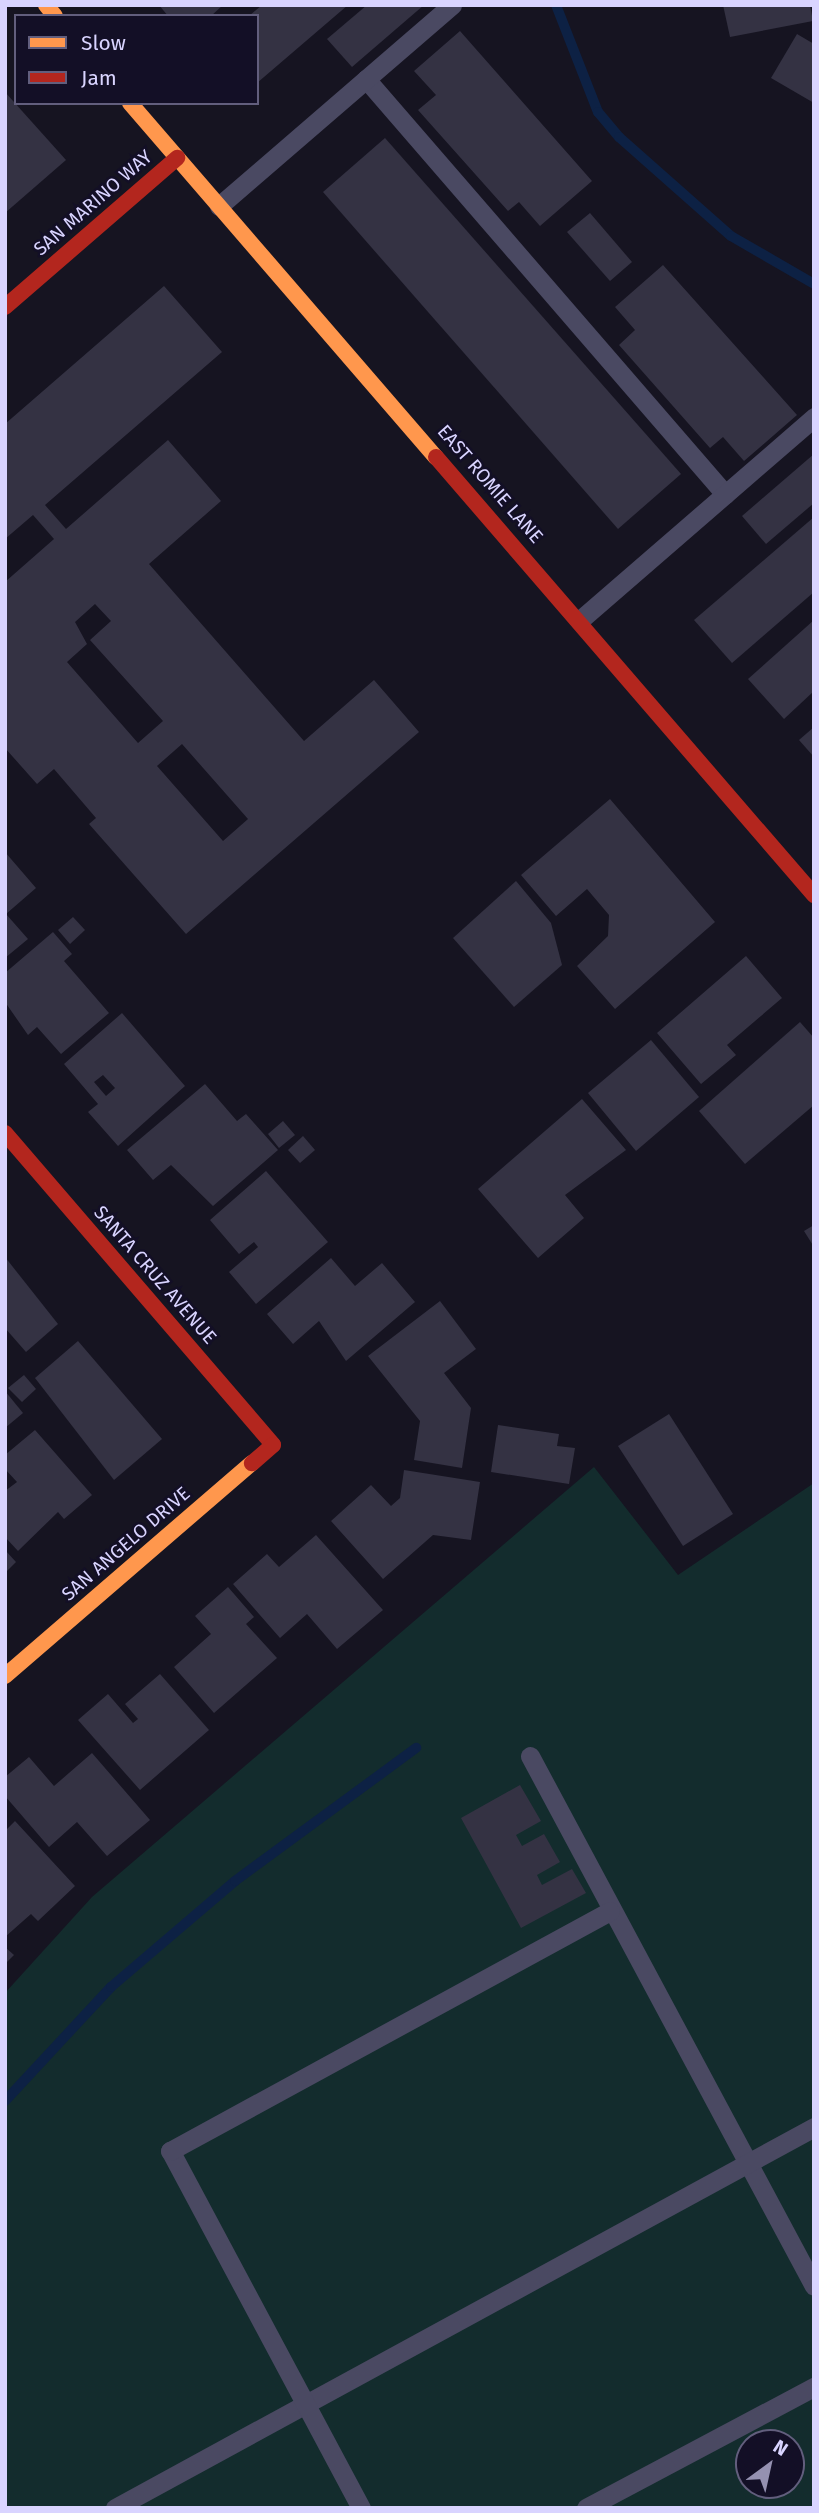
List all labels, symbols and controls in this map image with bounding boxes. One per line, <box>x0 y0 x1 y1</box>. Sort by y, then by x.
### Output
legend <box>14 14 259 105</box>
text: Slow <box>81 30 126 56</box>
text: Jam <box>81 65 117 91</box>
street label: SAN MARINO WAY <box>29 145 157 261</box>
street label: EAST ROMIE LANE <box>432 420 548 548</box>
street label: SANTA CRUZ AVENUE <box>89 1201 221 1349</box>
street label: SAN ANGELO DRIVE <box>57 1482 195 1606</box>
north arrow <box>735 2429 805 2499</box>
text: N <box>769 2435 792 2461</box>

